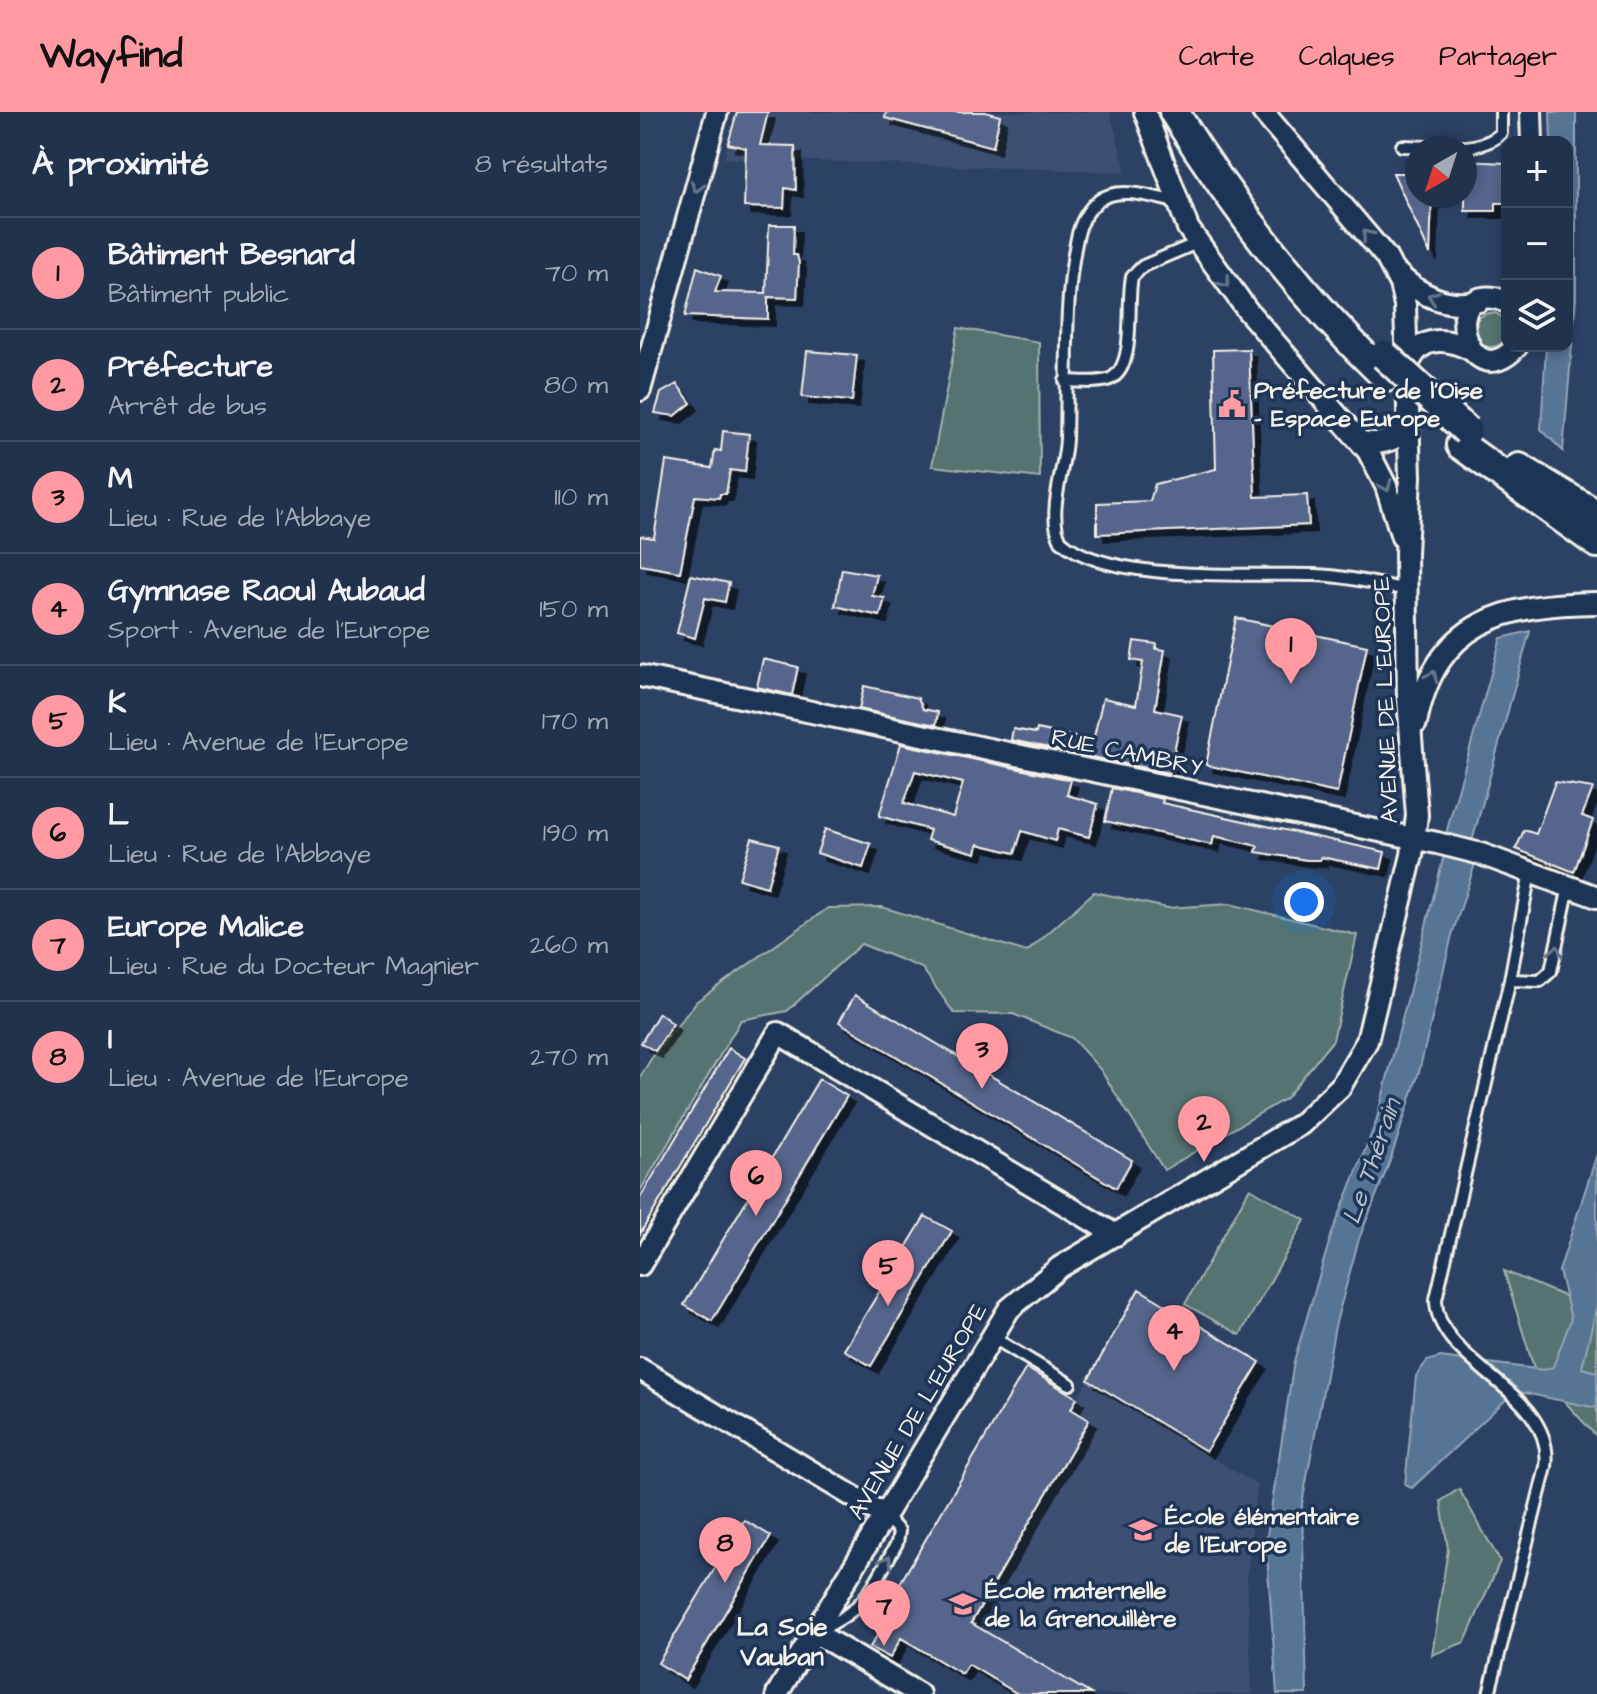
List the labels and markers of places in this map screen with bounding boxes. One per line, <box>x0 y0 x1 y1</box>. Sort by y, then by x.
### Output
place label: Préfecture de l'Oise – Espace Europe <box>1254 374 1483 436</box>
public building icon: Préfecture de l'Oise – Espace Europe <box>1217 389 1247 419</box>
pin: 1 <box>1265 618 1317 684</box>
pin: 3 <box>956 1023 1008 1089</box>
pin: 2 <box>1178 1096 1230 1162</box>
pin: 6 <box>730 1150 782 1216</box>
pin: 5 <box>862 1240 914 1306</box>
pin: 4 <box>1148 1305 1200 1371</box>
place label: École élémentaire de l'Europe <box>1164 1500 1359 1562</box>
school or university icon: École élémentaire de l'Europe <box>1128 1515 1158 1545</box>
pin: 8 <box>699 1517 751 1583</box>
place label: École maternelle de la Grenouillère <box>984 1574 1176 1636</box>
pin: 7 <box>858 1580 910 1646</box>
school or university icon: École maternelle de la Grenouillère <box>948 1589 978 1619</box>

